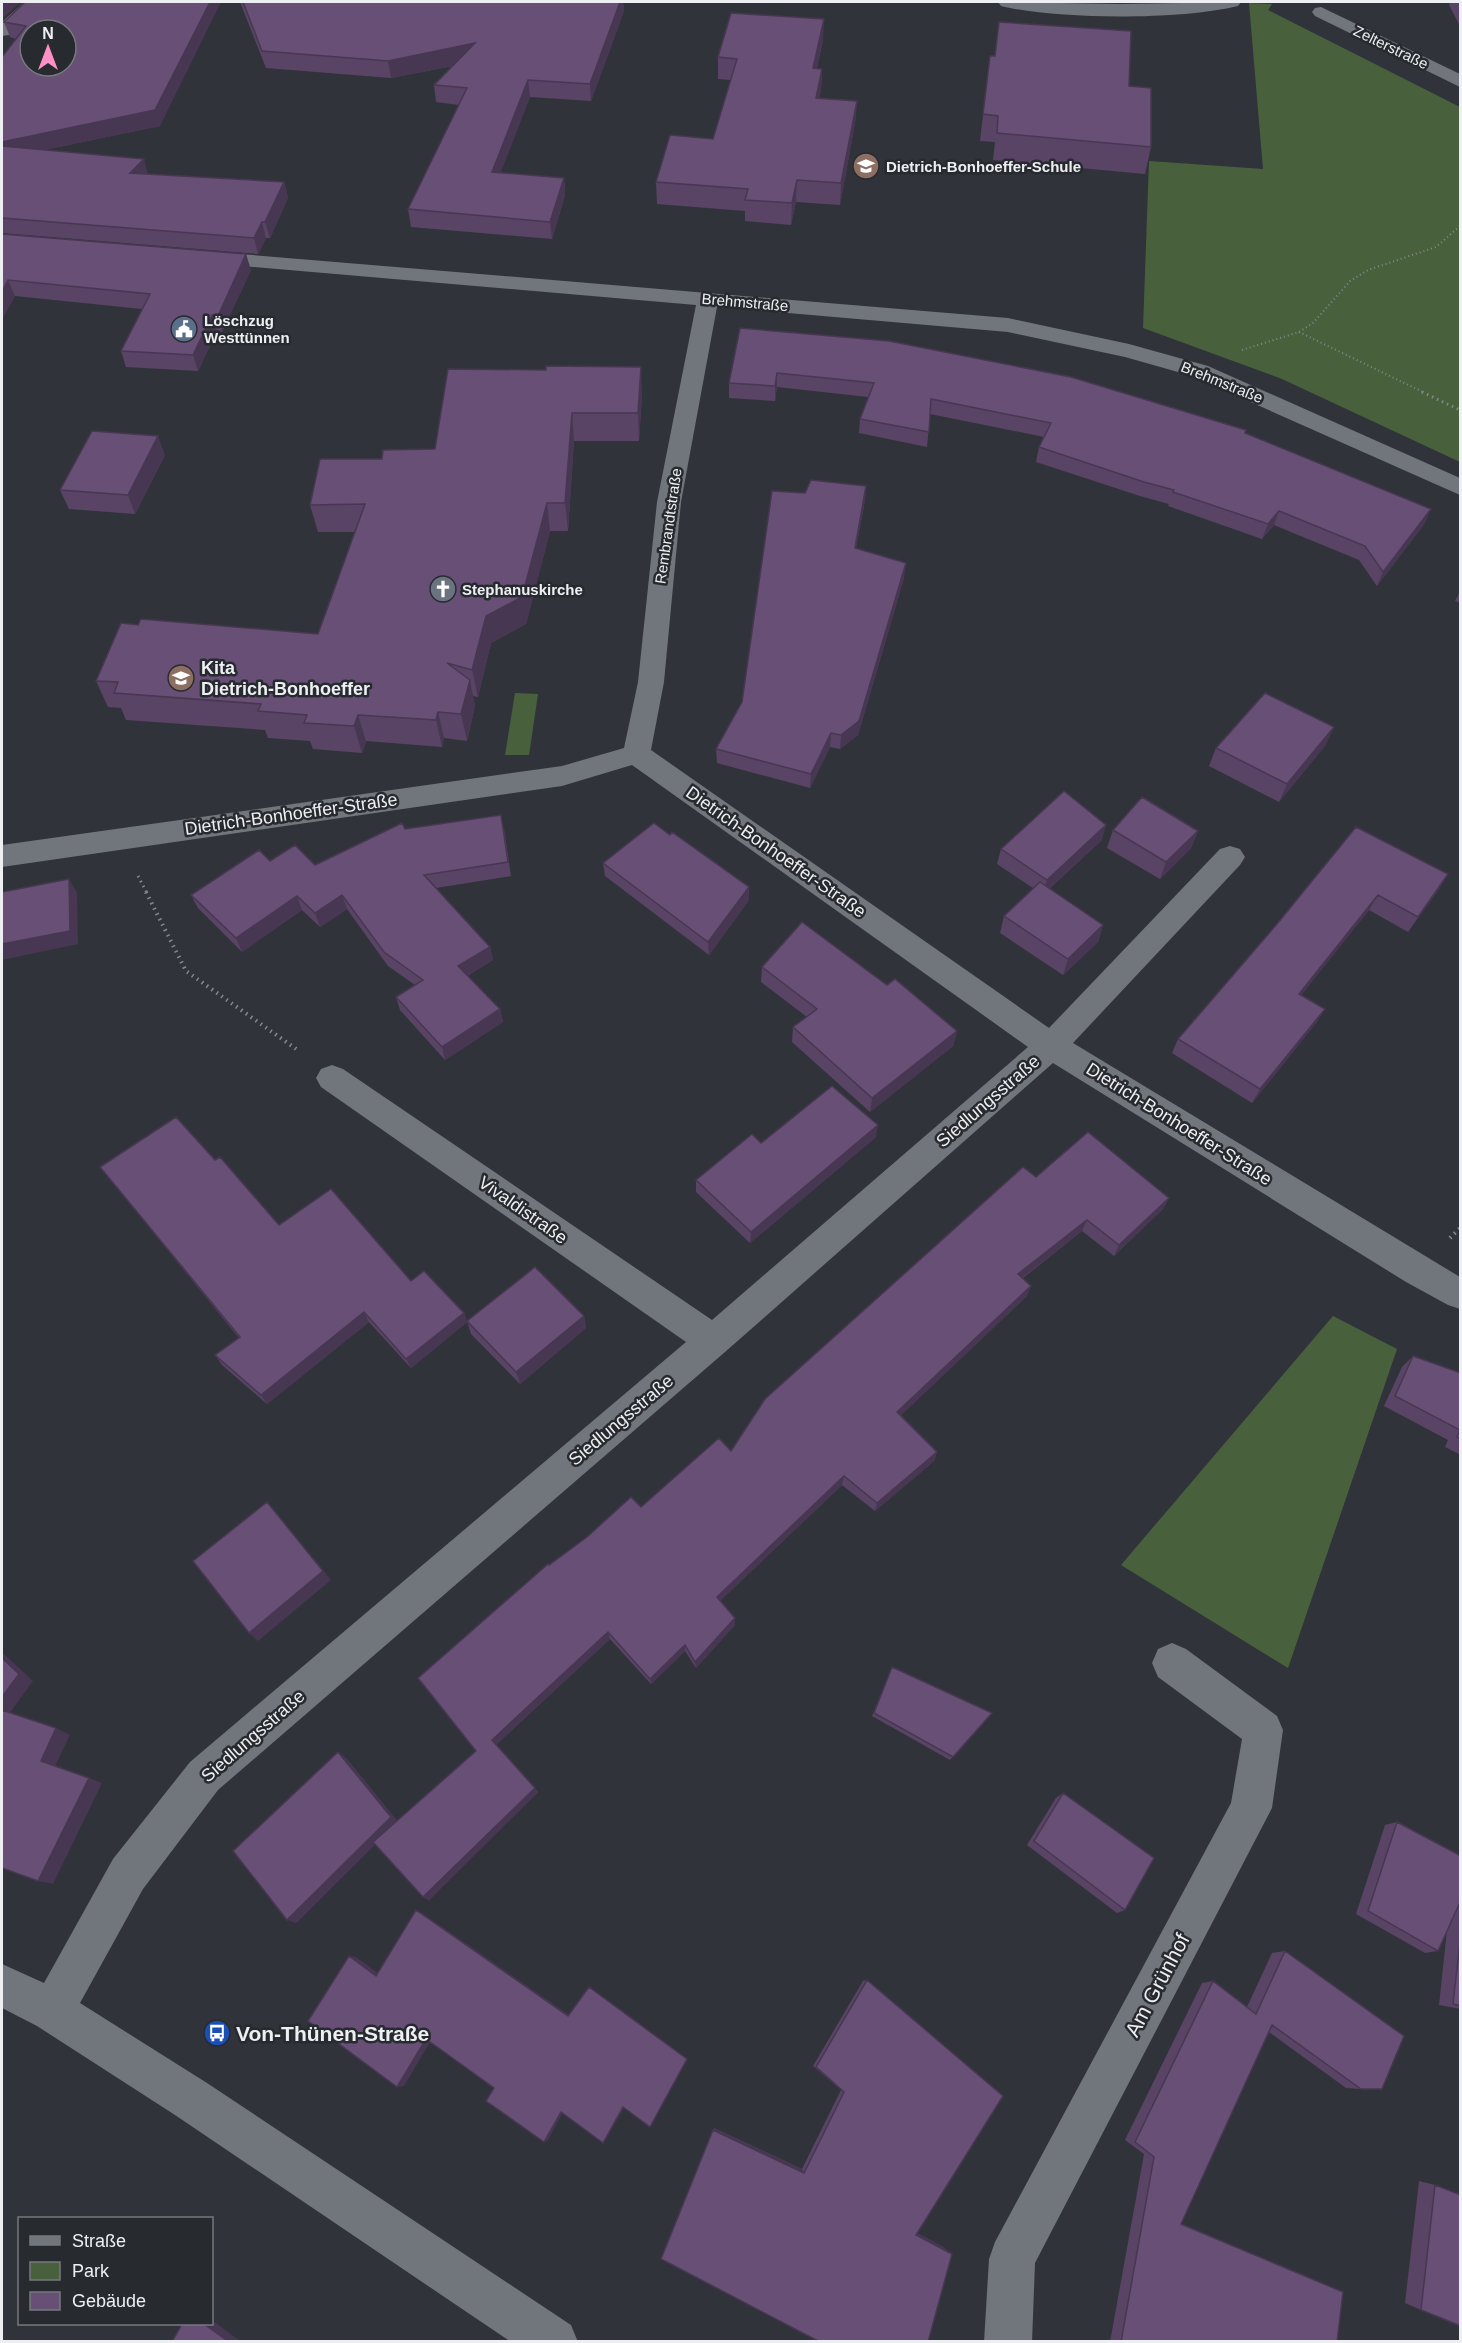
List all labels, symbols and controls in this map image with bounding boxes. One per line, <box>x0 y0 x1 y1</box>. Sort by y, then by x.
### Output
north arrow <box>18 18 78 78</box>
street label: Zelterstraße <box>1351 22 1431 72</box>
text: N <box>42 25 54 42</box>
school or university icon: Dietrich-Bonhoeffer-Schule <box>851 151 881 181</box>
place label: Dietrich-Bonhoeffer-Schule <box>886 158 1081 175</box>
street label: Brehmstraße <box>701 290 789 314</box>
place label: Löschzug Westtünnen <box>204 312 290 346</box>
public building icon: Löschzug Westtünnen <box>169 314 199 344</box>
street label: Brehmstraße <box>1179 358 1265 406</box>
street label: Rembrandtstraße <box>651 467 685 585</box>
church icon: Stephanuskirche <box>428 574 458 604</box>
place label: Stephanuskirche <box>462 581 583 598</box>
place label: Kita Dietrich-Bonhoeffer <box>201 658 370 699</box>
school or university icon: Kita Dietrich-Bonhoeffer <box>166 663 196 693</box>
street label: Dietrich-Bonhoeffer-Straße <box>682 782 870 922</box>
street label: Dietrich-Bonhoeffer-Straße <box>183 789 399 839</box>
street label: Siedlungsstraße <box>932 1051 1044 1151</box>
street label: Dietrich-Bonhoeffer-Straße <box>1083 1059 1275 1189</box>
street label: Vivaldistraße <box>475 1172 571 1248</box>
street label: Siedlungsstraße <box>565 1371 677 1469</box>
street label: Siedlungsstraße <box>197 1686 309 1786</box>
street label: Am Grünhof <box>1120 1929 1194 2040</box>
bus stop icon: Von-Thünen-Straße <box>202 2018 232 2048</box>
place label: Von-Thünen-Straße <box>236 2022 429 2045</box>
legend <box>18 2217 213 2325</box>
text: Straße <box>72 2231 126 2251</box>
text: Park <box>72 2261 110 2281</box>
text: Gebäude <box>72 2291 146 2311</box>

